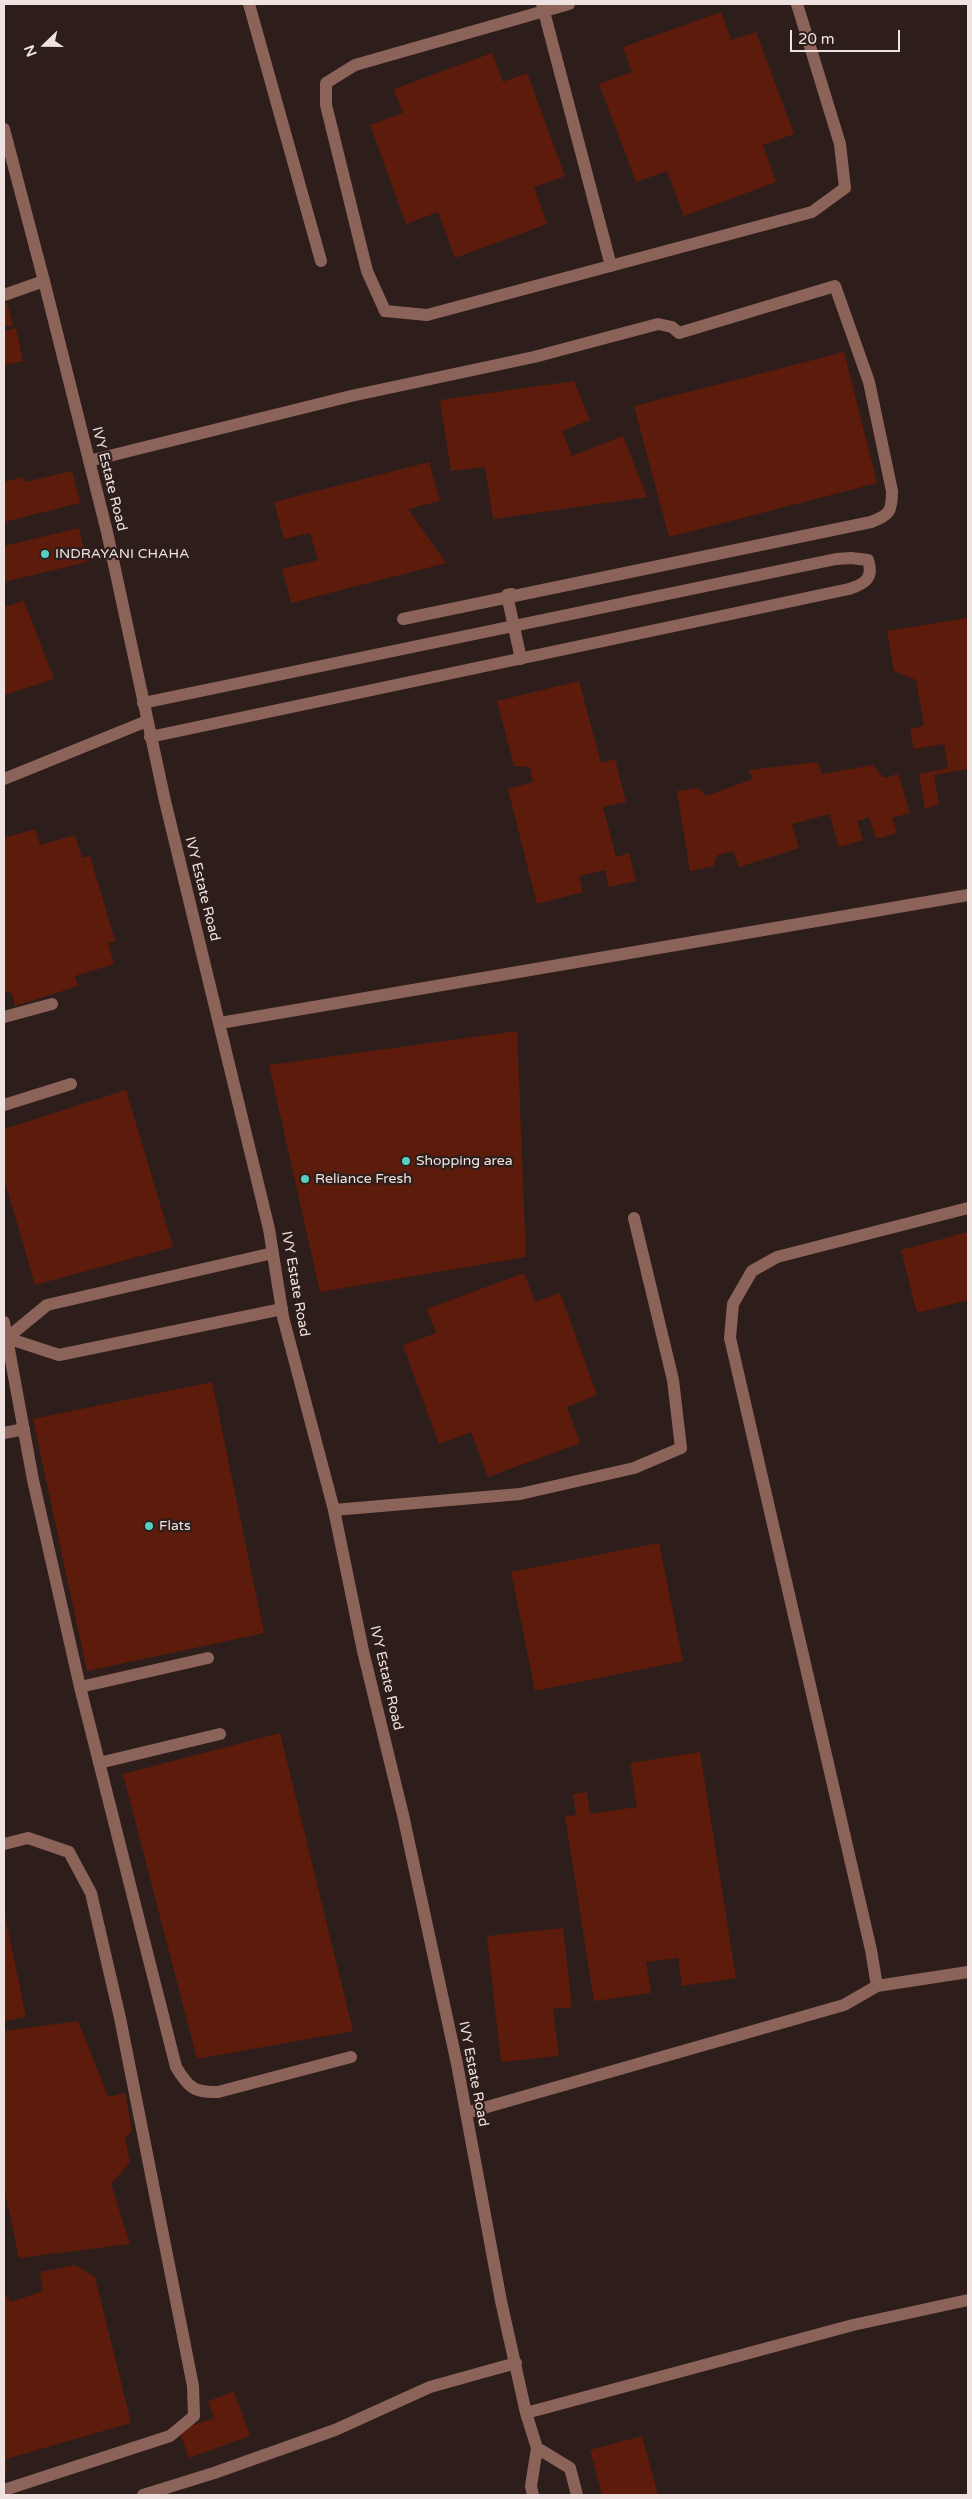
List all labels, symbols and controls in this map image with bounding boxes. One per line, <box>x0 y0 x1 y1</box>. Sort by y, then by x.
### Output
north arrow <box>20 20 70 70</box>
scale bar <box>792 20 902 52</box>
text: 20 m <box>798 30 835 48</box>
text: N <box>21 42 41 59</box>
street label: IVY Estate Road <box>88 425 130 533</box>
place label: INDRAYANI CHAHA <box>55 546 189 562</box>
marker: INDRAYANI CHAHA <box>39 548 51 560</box>
street label: IVY Estate Road <box>181 835 223 943</box>
place label: Shopping area <box>416 1153 513 1169</box>
marker: Shopping area <box>400 1155 412 1167</box>
place label: Reliance Fresh <box>315 1171 412 1187</box>
marker: Reliance Fresh <box>299 1173 311 1185</box>
street label: IVY Estate Road <box>277 1230 313 1338</box>
place label: Flats <box>159 1518 191 1534</box>
marker: Flats <box>143 1520 155 1532</box>
street label: IVY Estate Road <box>366 1624 406 1732</box>
street label: IVY Estate Road <box>455 2020 491 2128</box>

